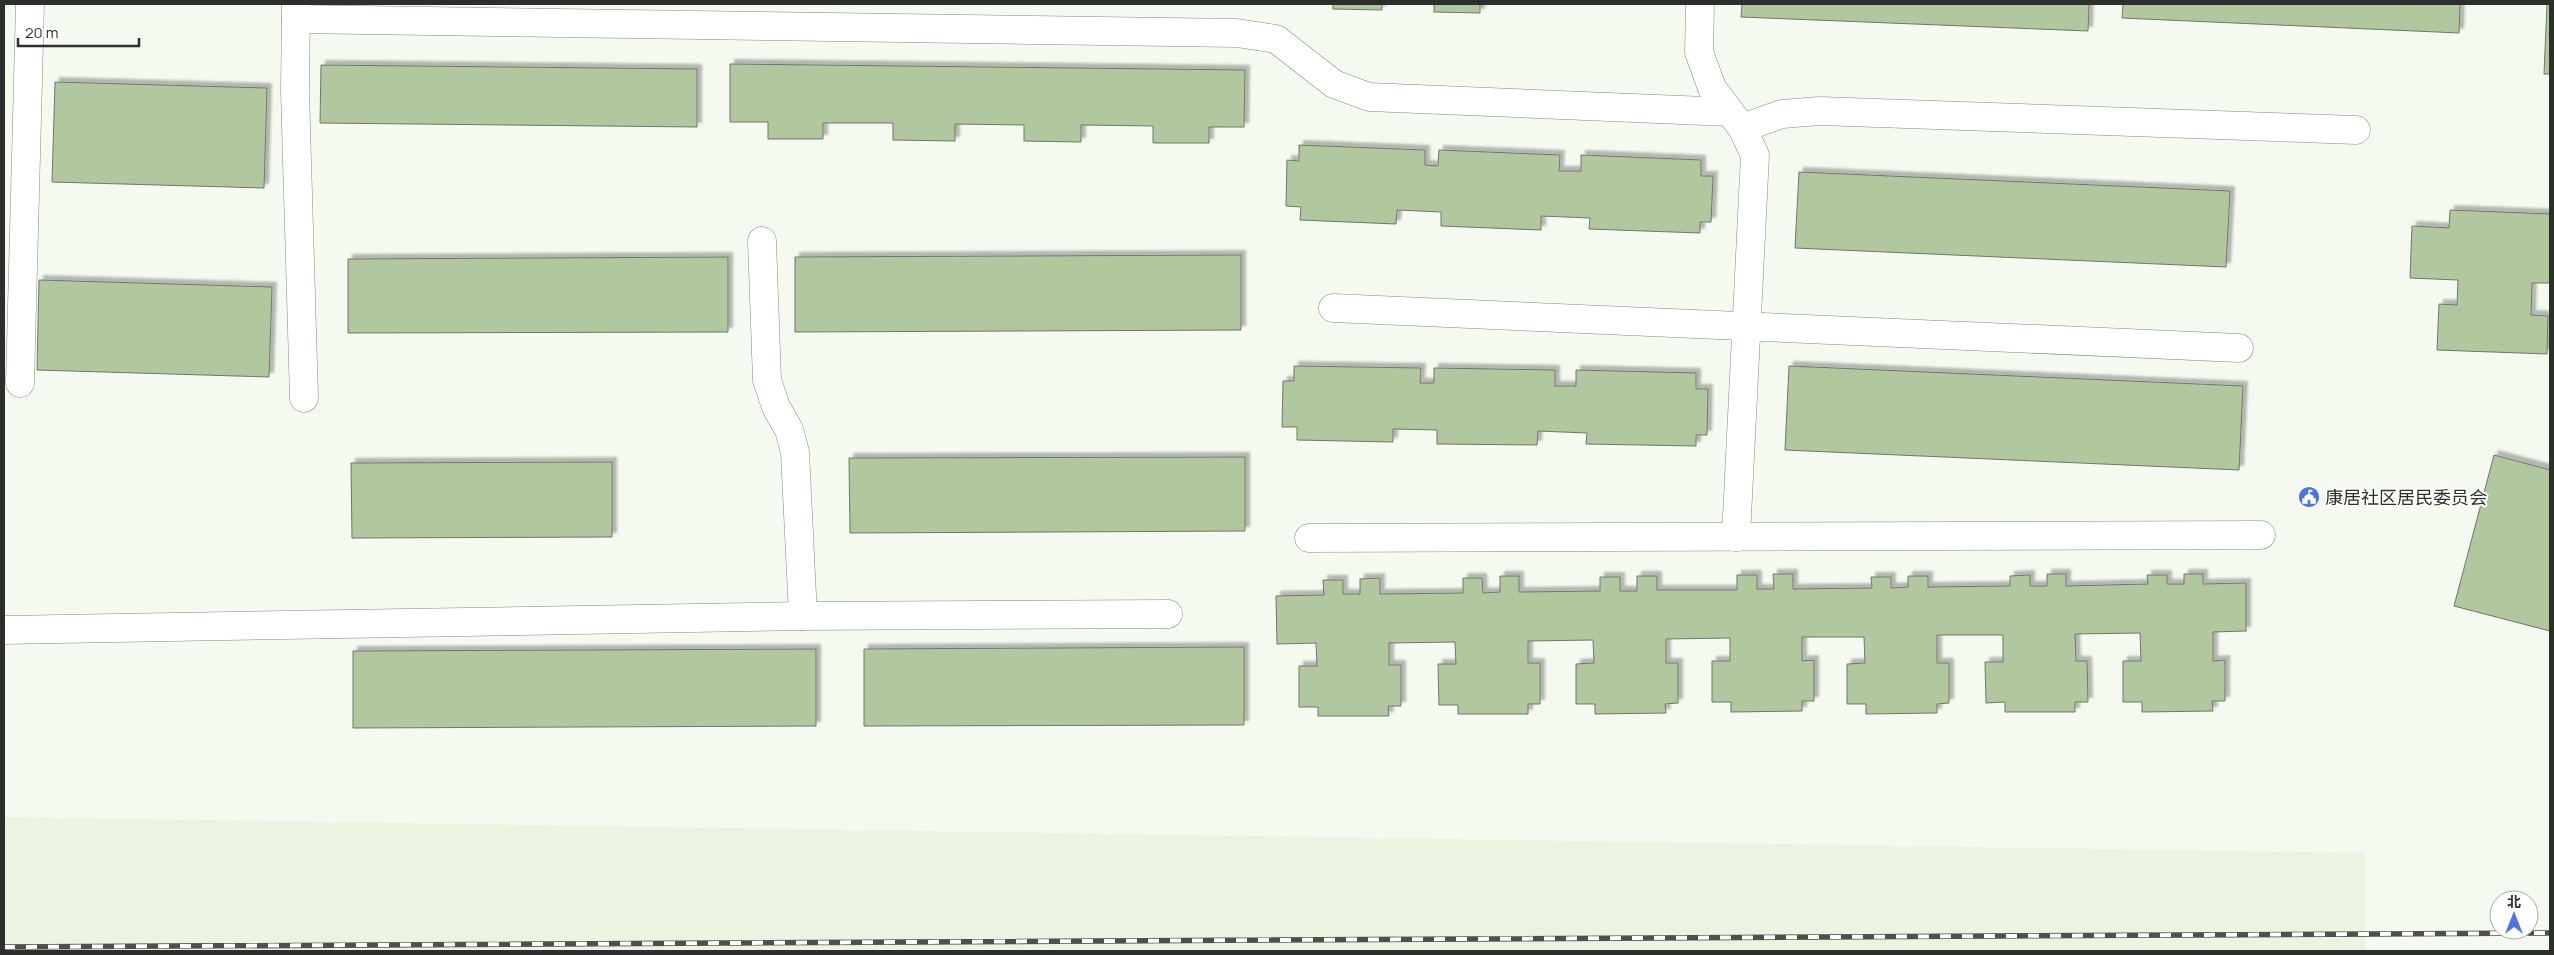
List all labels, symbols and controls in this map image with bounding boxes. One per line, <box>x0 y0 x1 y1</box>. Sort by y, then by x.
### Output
scale bar <box>18 15 139 47</box>
text: 20 m <box>25 22 58 43</box>
public building icon: 康居社区居民委员会 <box>2297 485 2321 509</box>
place label: 康居社区居民委员会 <box>2325 485 2487 509</box>
north arrow <box>2489 890 2539 940</box>
text: 北 <box>2507 892 2521 911</box>

